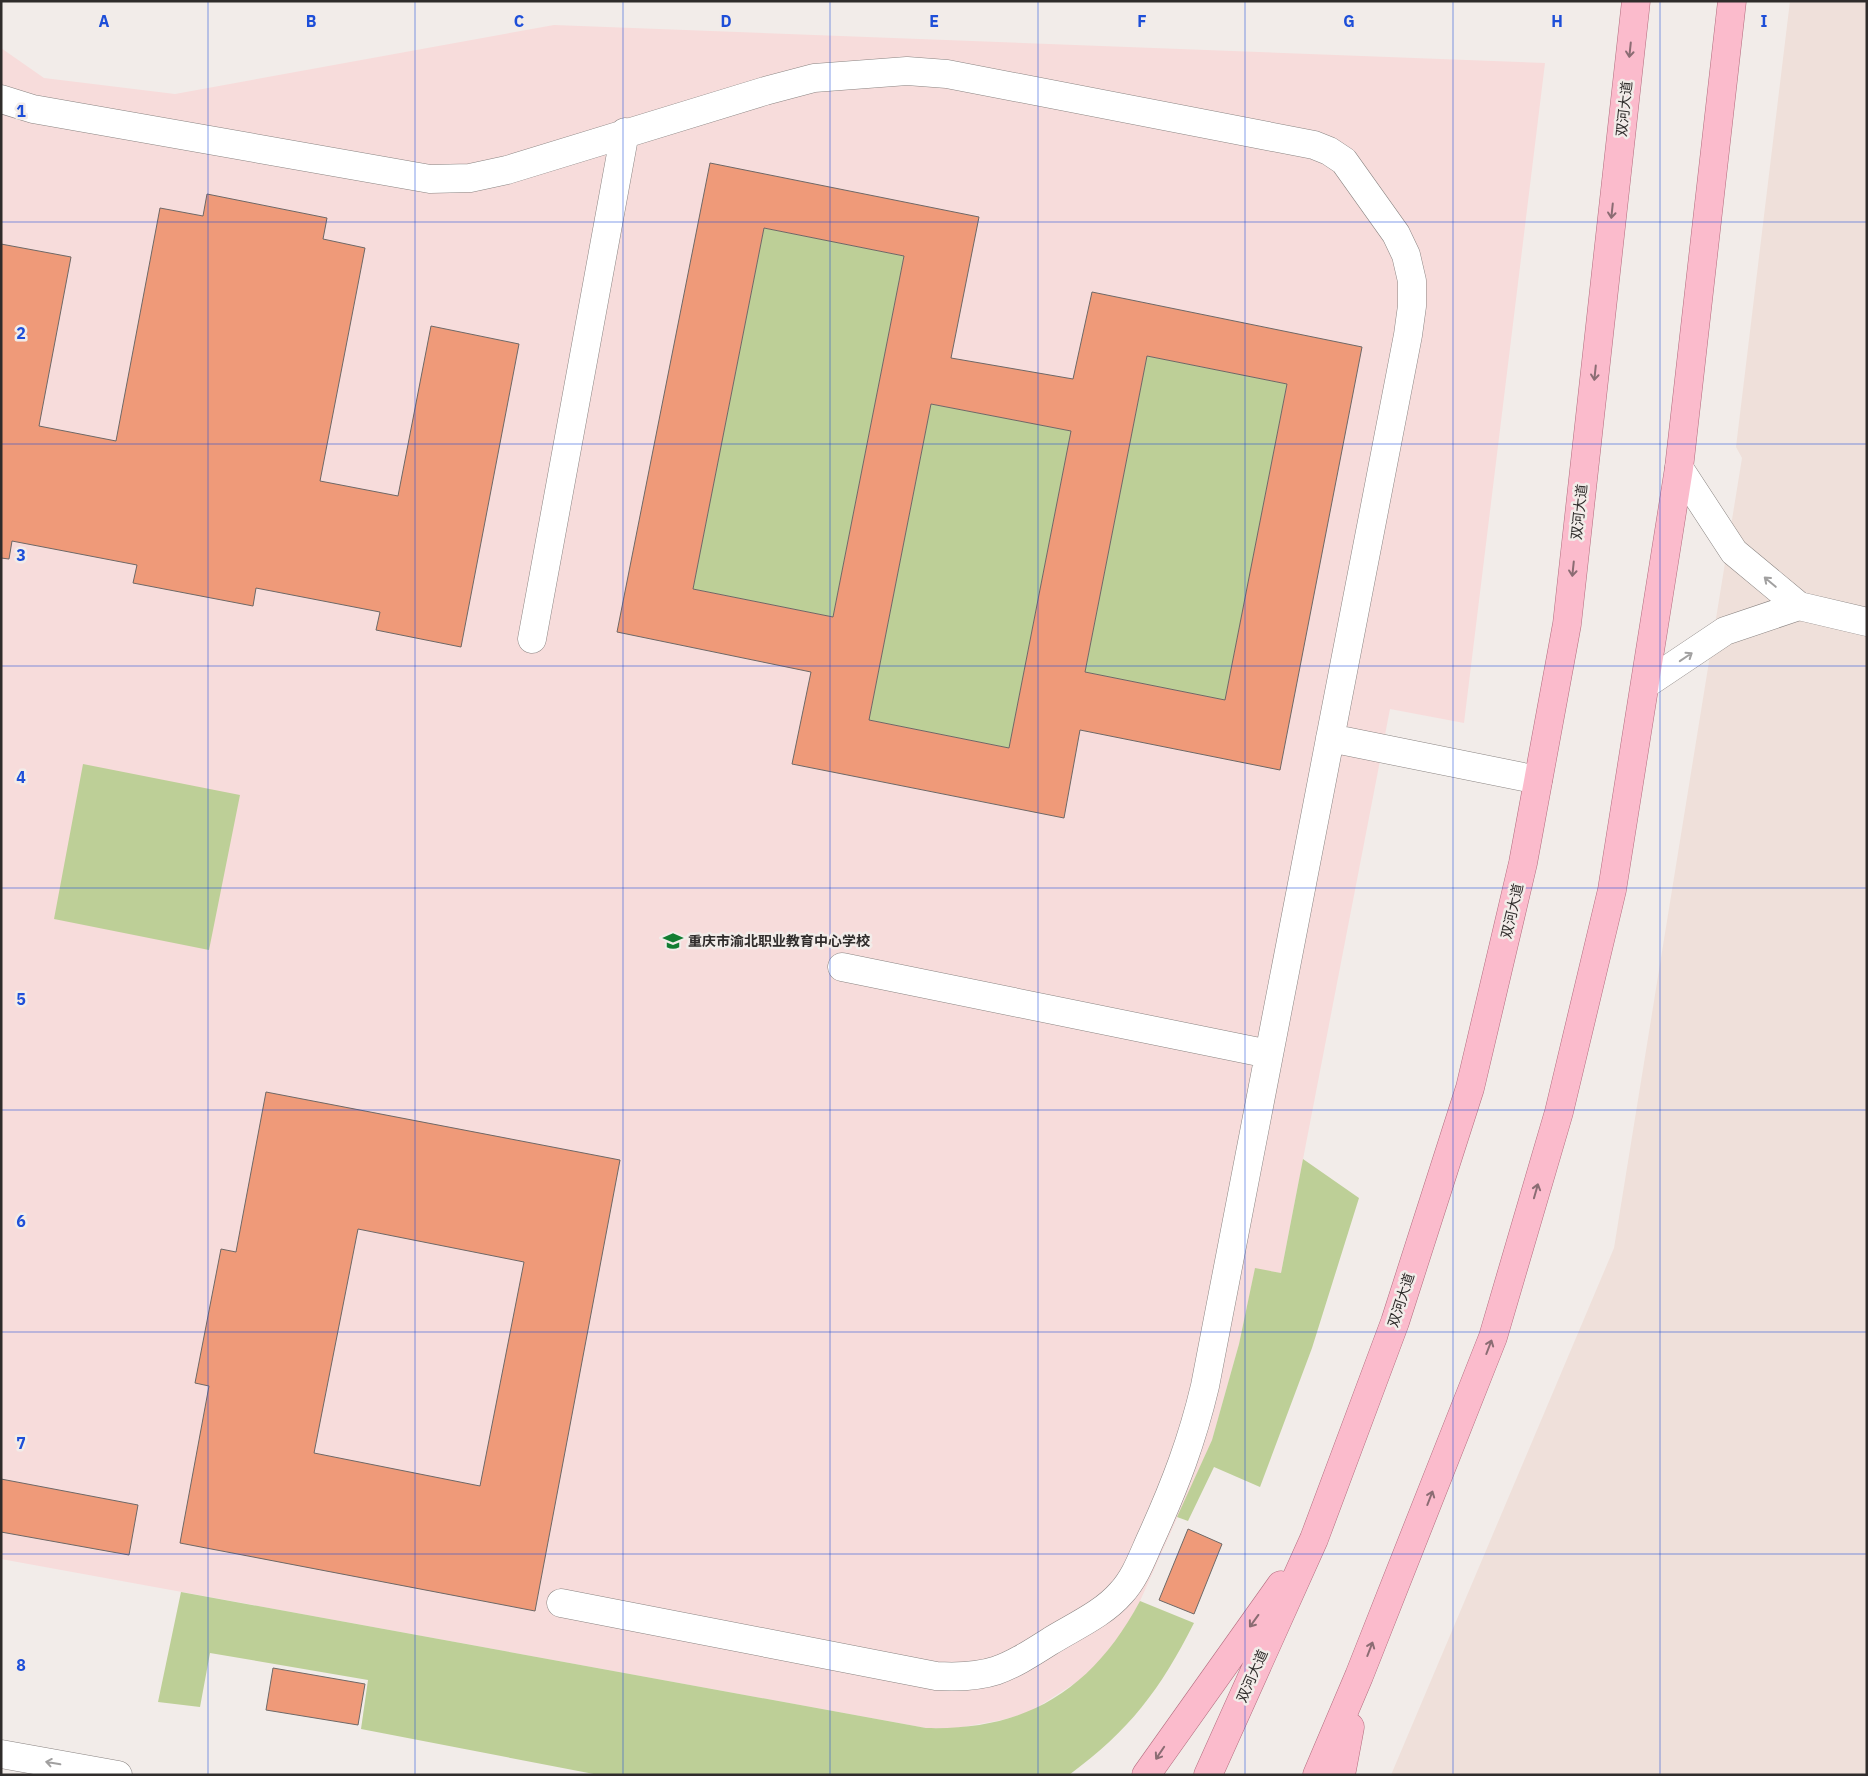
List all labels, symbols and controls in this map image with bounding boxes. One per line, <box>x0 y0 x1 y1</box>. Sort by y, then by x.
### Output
text: A <box>99 11 110 31</box>
text: B <box>306 11 317 31</box>
text: C <box>514 11 524 31</box>
text: D <box>720 11 732 31</box>
text: E <box>929 11 939 31</box>
text: F <box>1137 11 1147 31</box>
text: G <box>1343 11 1355 31</box>
text: H <box>1551 11 1563 31</box>
text: I <box>1761 11 1768 31</box>
one-way arrow <box>1625 41 1635 57</box>
street label: 双河大道 <box>1612 80 1636 138</box>
text: 1 <box>16 101 26 121</box>
one-way arrow <box>1608 203 1617 219</box>
text: 2 <box>16 323 26 343</box>
one-way arrow <box>1590 364 1600 380</box>
street label: 双河大道 <box>1567 483 1591 541</box>
text: 3 <box>16 545 26 565</box>
one-way arrow <box>1568 561 1578 577</box>
one-way arrow <box>1764 576 1777 588</box>
one-way arrow <box>1679 652 1693 662</box>
text: 4 <box>16 767 26 787</box>
street label: 双河大道 <box>1497 882 1527 940</box>
school or university icon: 重庆市渝北职业教育中心学校 <box>662 930 684 952</box>
place label: 重庆市渝北职业教育中心学校 <box>688 932 870 950</box>
text: 5 <box>16 989 26 1009</box>
one-way arrow <box>1531 1183 1541 1199</box>
text: 6 <box>16 1211 26 1231</box>
street label: 双河大道 <box>1384 1271 1418 1329</box>
one-way arrow <box>1485 1340 1494 1355</box>
text: 7 <box>16 1433 26 1453</box>
one-way arrow <box>1425 1491 1435 1506</box>
one-way arrow <box>1249 1614 1260 1627</box>
one-way arrow <box>1366 1642 1375 1657</box>
street label: 双河大道 <box>1232 1647 1272 1705</box>
text: 8 <box>16 1655 26 1675</box>
one-way arrow <box>1155 1746 1165 1760</box>
one-way arrow <box>45 1758 61 1768</box>

